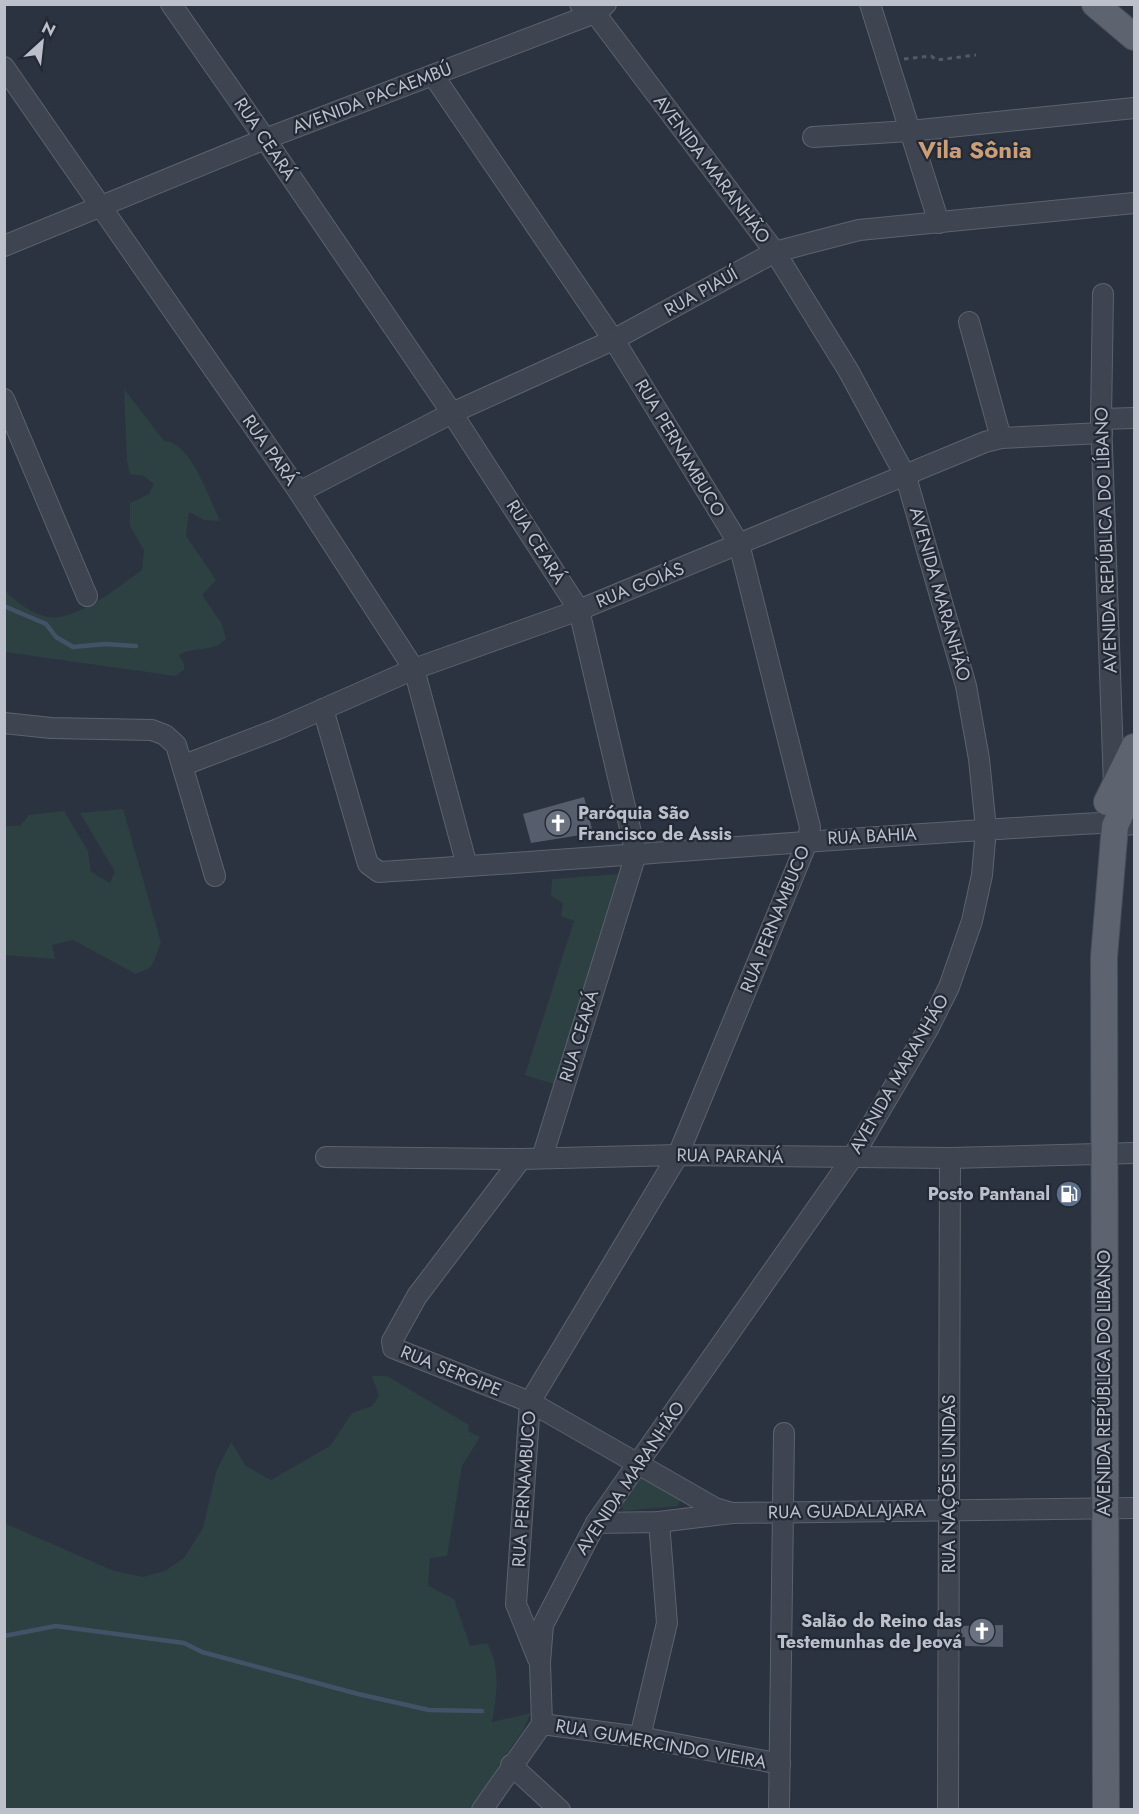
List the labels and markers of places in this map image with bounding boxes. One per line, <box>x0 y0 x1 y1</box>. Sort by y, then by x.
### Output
place label: Paróquia São Francisco de Assis <box>578 800 732 847</box>
church icon: Paróquia São Francisco de Assis <box>543 808 573 838</box>
fuel station icon: Posto Pantanal <box>1054 1179 1084 1209</box>
place label: Posto Pantanal <box>928 1181 1050 1207</box>
place label: Salão do Reino das Testemunhas de Jeová <box>777 1608 962 1655</box>
church icon: Salão do Reino das Testemunhas de Jeová <box>967 1616 997 1646</box>

